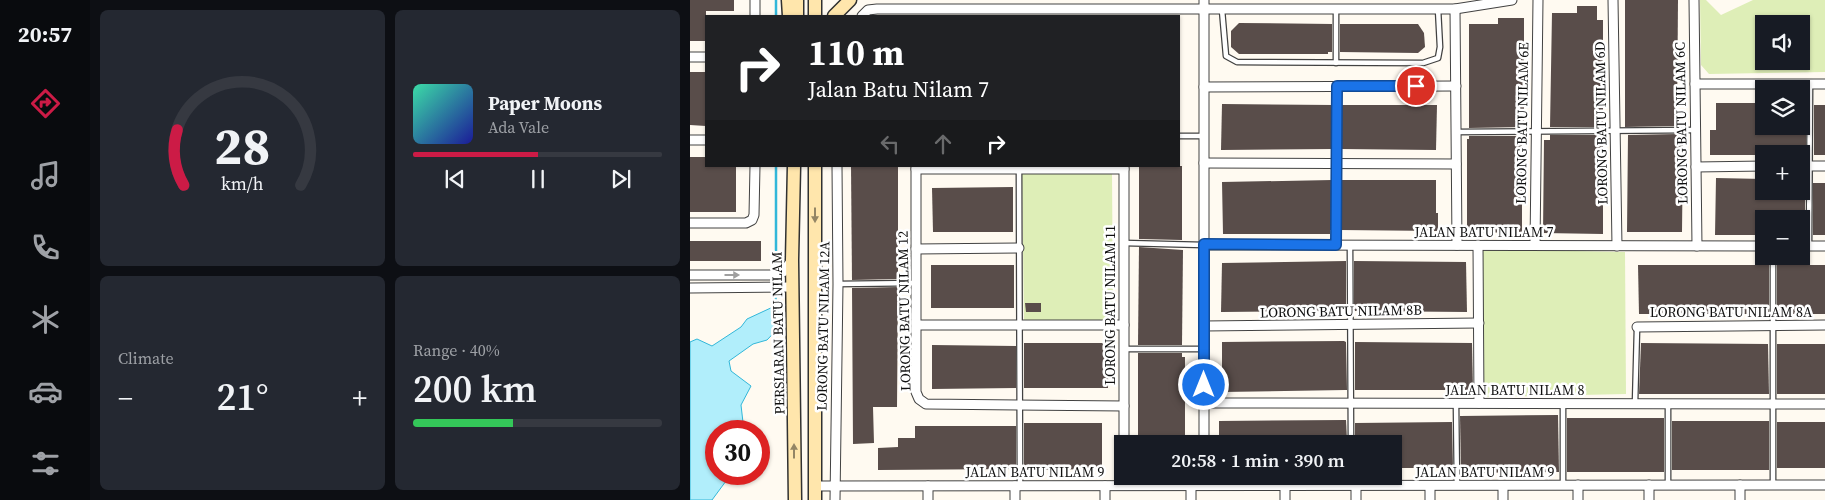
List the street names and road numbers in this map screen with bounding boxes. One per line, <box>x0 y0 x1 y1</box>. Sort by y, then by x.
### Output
street label: LORONG BATU NILAM 6D <box>1590 41 1612 205</box>
street label: LORONG BATU NILAM 6E <box>1511 42 1533 204</box>
street label: LORONG BATU NILAM 6C <box>1670 42 1692 204</box>
street label: JALAN BATU NILAM 7 <box>1413 222 1554 242</box>
street label: LORONG BATU NILAM 11 <box>1100 225 1120 385</box>
street label: LORONG BATU NILAM 12 <box>893 231 915 391</box>
street label: LORONG BATU NILAM 12A <box>812 240 834 411</box>
street label: PERSIARAN BATU NILAM <box>767 251 789 415</box>
street label: LORONG BATU NILAM 8B <box>1260 300 1422 322</box>
street label: LORONG BATU NILAM 8A <box>1650 302 1813 322</box>
street label: JALAN BATU NILAM 8 <box>1444 380 1585 400</box>
street label: JALAN BATU NILAM 9 <box>964 462 1105 482</box>
street label: JALAN BATU NILAM 9 <box>1414 462 1555 482</box>

